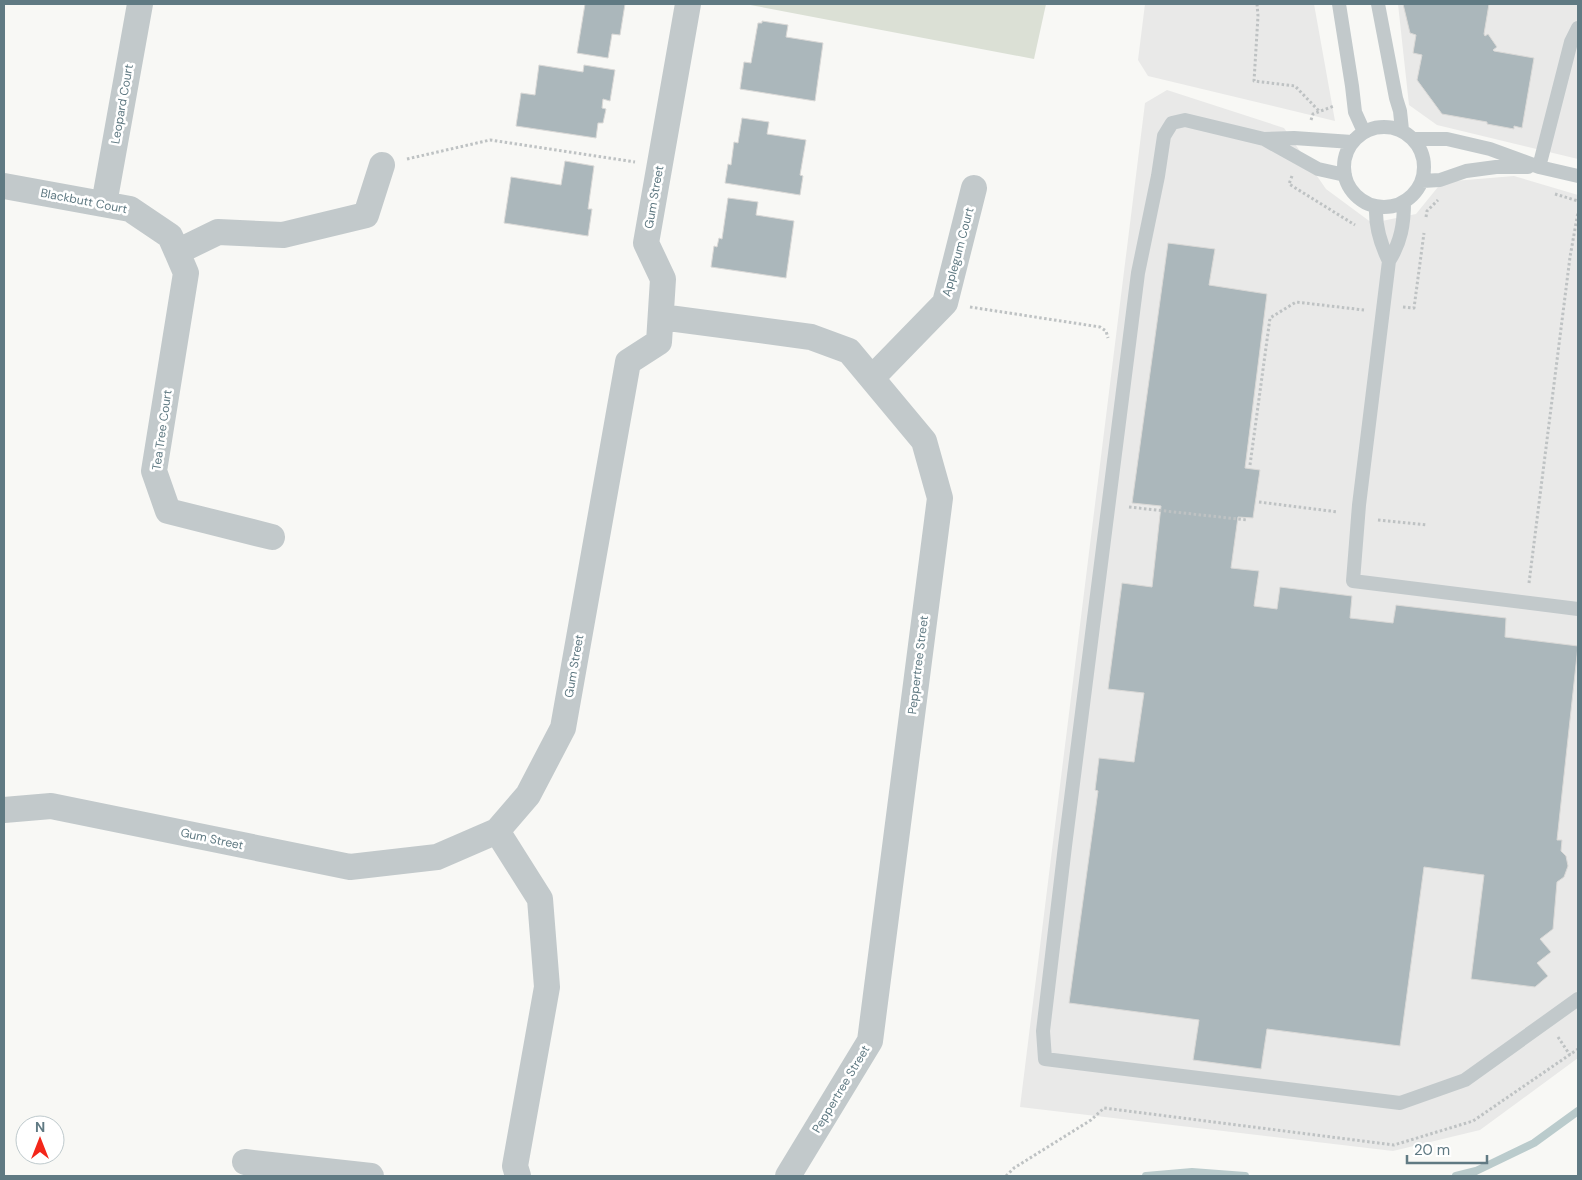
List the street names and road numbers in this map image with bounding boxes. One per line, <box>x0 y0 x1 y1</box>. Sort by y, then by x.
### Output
street label: Leopard Court <box>107 63 137 145</box>
street label: Gum Street <box>641 164 667 230</box>
street label: Blackbutt Court <box>39 185 129 217</box>
street label: Applegum Court <box>938 205 978 298</box>
street label: Tea Tree Court <box>148 388 176 471</box>
street label: Peppertree Street <box>904 614 932 715</box>
street label: Gum Street <box>561 633 587 699</box>
street label: Gum Street <box>179 825 245 854</box>
street label: Peppertree Street <box>809 1042 874 1136</box>

